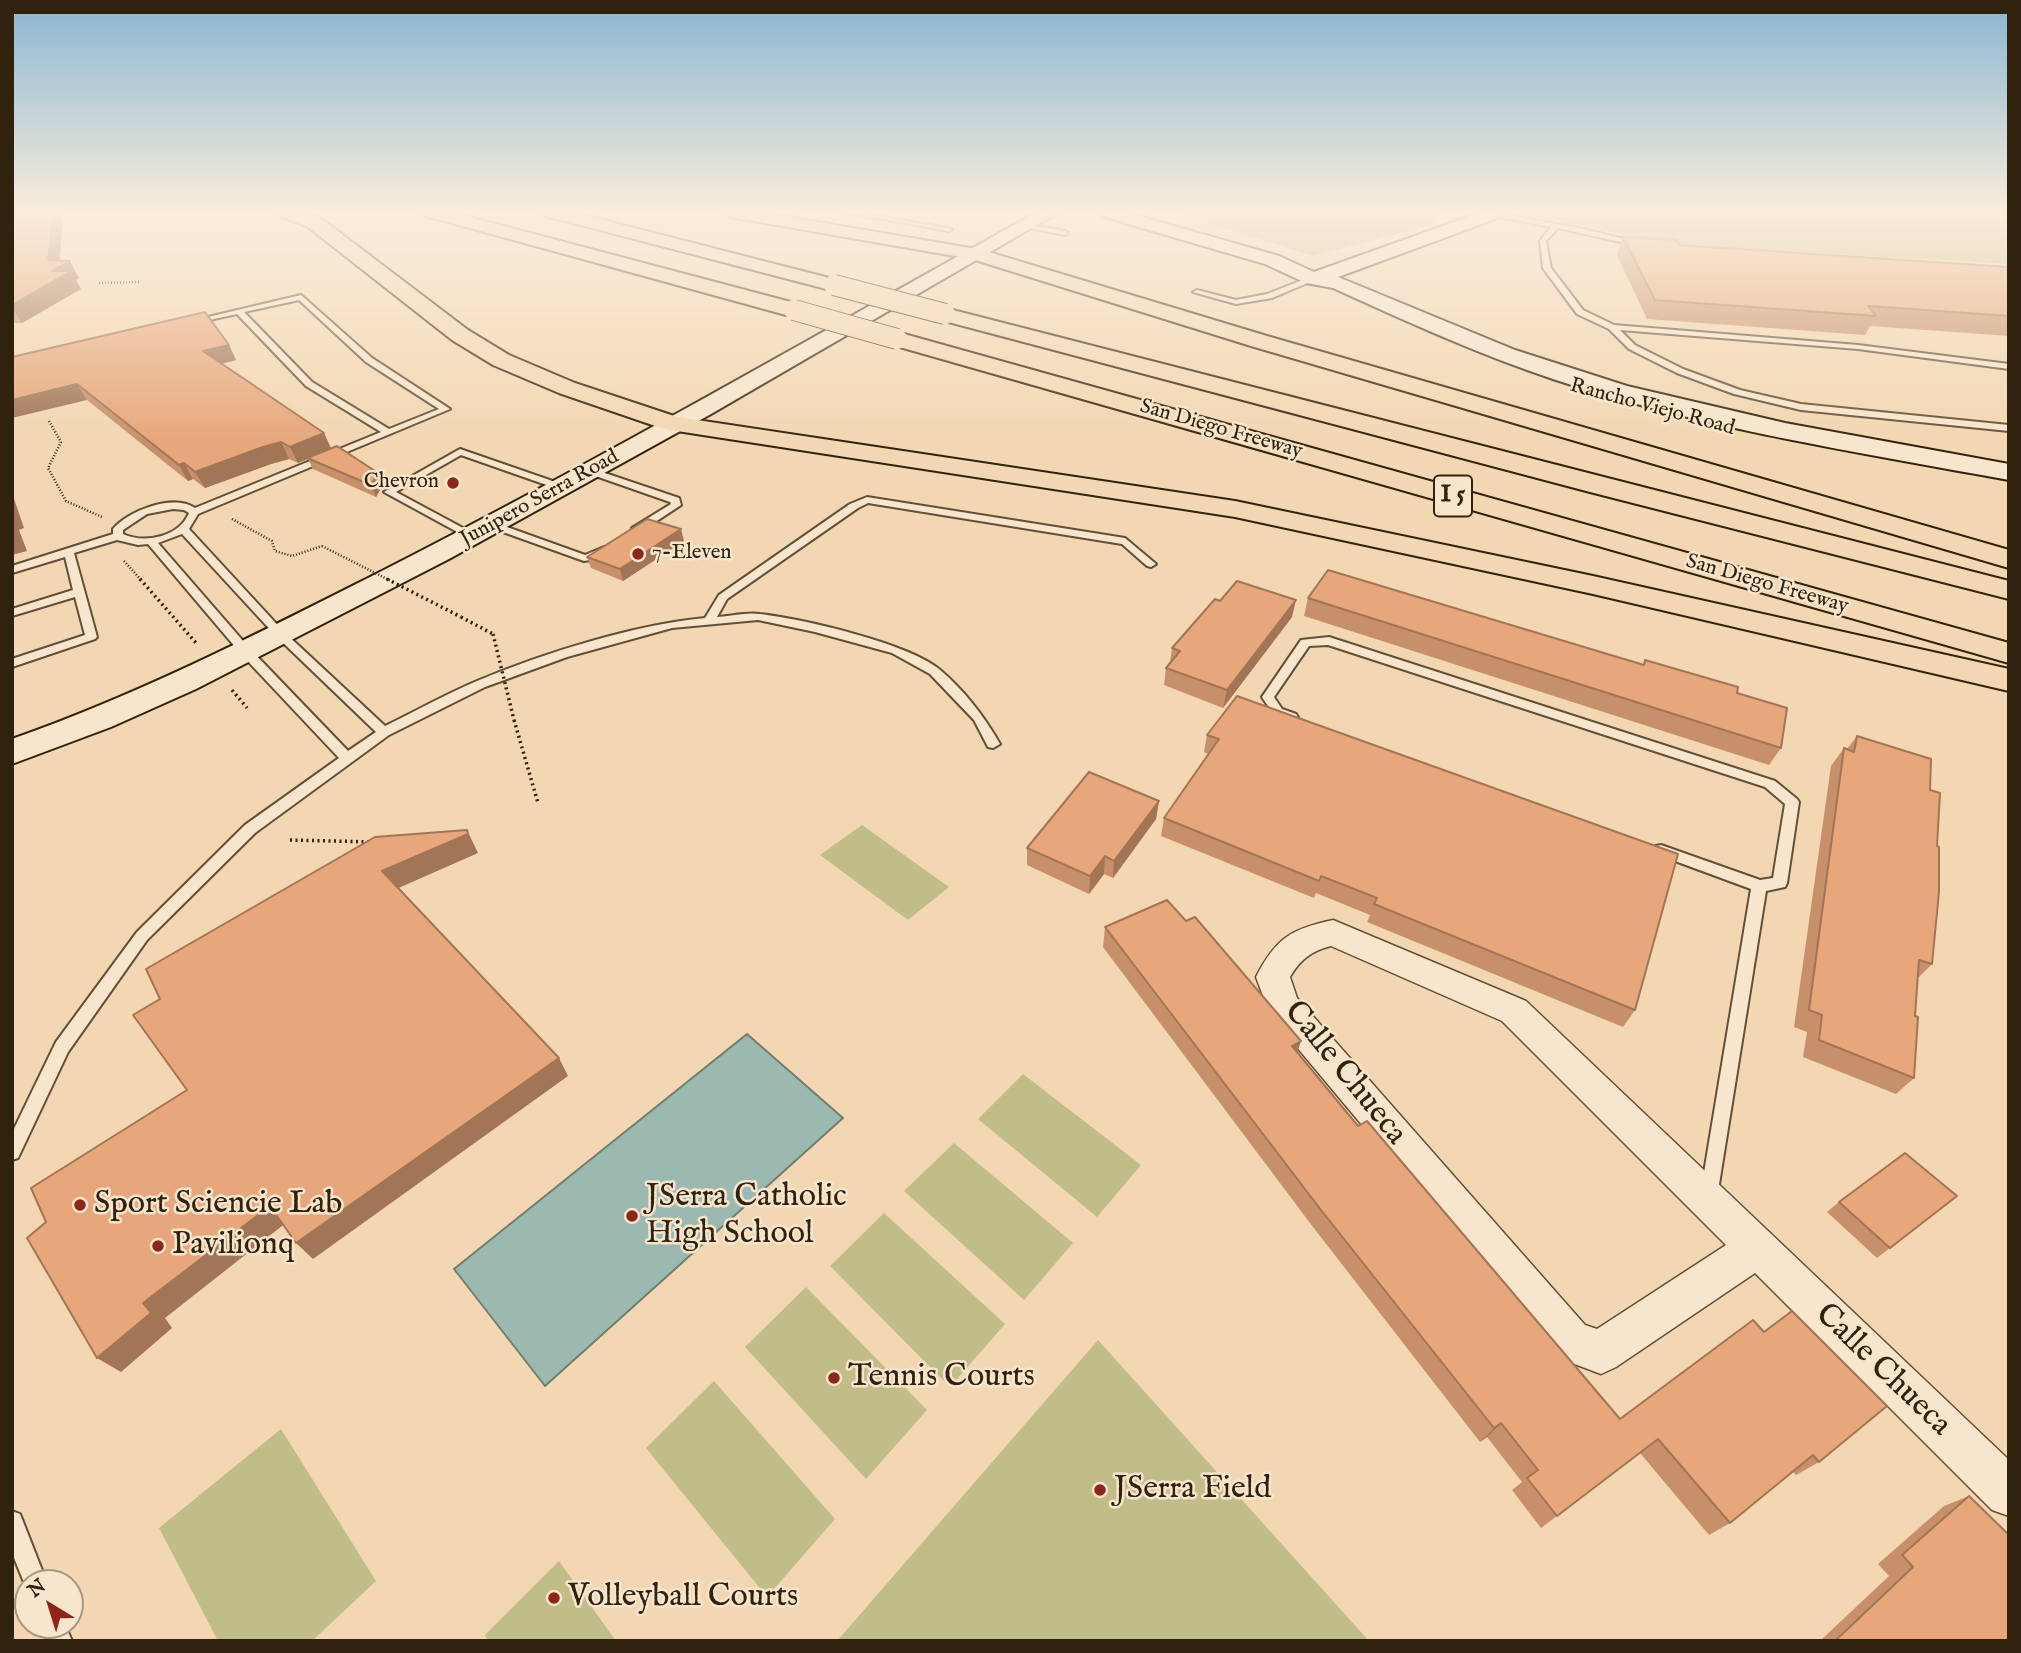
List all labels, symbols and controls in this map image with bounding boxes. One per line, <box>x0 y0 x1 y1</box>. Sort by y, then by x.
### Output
street label: Rancho Viejo Road <box>1567 374 1737 442</box>
street label: San Diego Freeway <box>1137 395 1305 465</box>
street label: Junipero Serra Road <box>456 445 624 553</box>
place label: Chevron <box>364 470 439 496</box>
marker: Chevron <box>445 475 461 491</box>
road number: I 5 <box>1434 476 1472 516</box>
place label: 7-Eleven <box>652 541 731 567</box>
marker: 7-Eleven <box>630 546 646 562</box>
street label: San Diego Freeway <box>1683 550 1851 620</box>
street label: Calle Chueca <box>1274 994 1414 1154</box>
place label: JSerra Catholic High School <box>646 1179 847 1254</box>
place label: Sport Sciencie Lab <box>94 1186 342 1224</box>
marker: Sport Sciencie Lab <box>72 1197 88 1213</box>
marker: JSerra Catholic High School <box>624 1208 640 1224</box>
place label: Pavilionq <box>172 1227 294 1265</box>
marker: Pavilionq <box>150 1238 166 1254</box>
street label: Calle Chueca <box>1806 1297 1958 1445</box>
place label: Tennis Courts <box>848 1359 1035 1397</box>
marker: Tennis Courts <box>826 1370 842 1386</box>
place label: JSerra Field <box>1114 1471 1271 1509</box>
marker: JSerra Field <box>1092 1482 1108 1498</box>
north arrow <box>14 1569 84 1639</box>
text: N <box>23 1575 51 1604</box>
place label: Volleyball Courts <box>568 1579 798 1617</box>
marker: Volleyball Courts <box>546 1590 562 1606</box>

